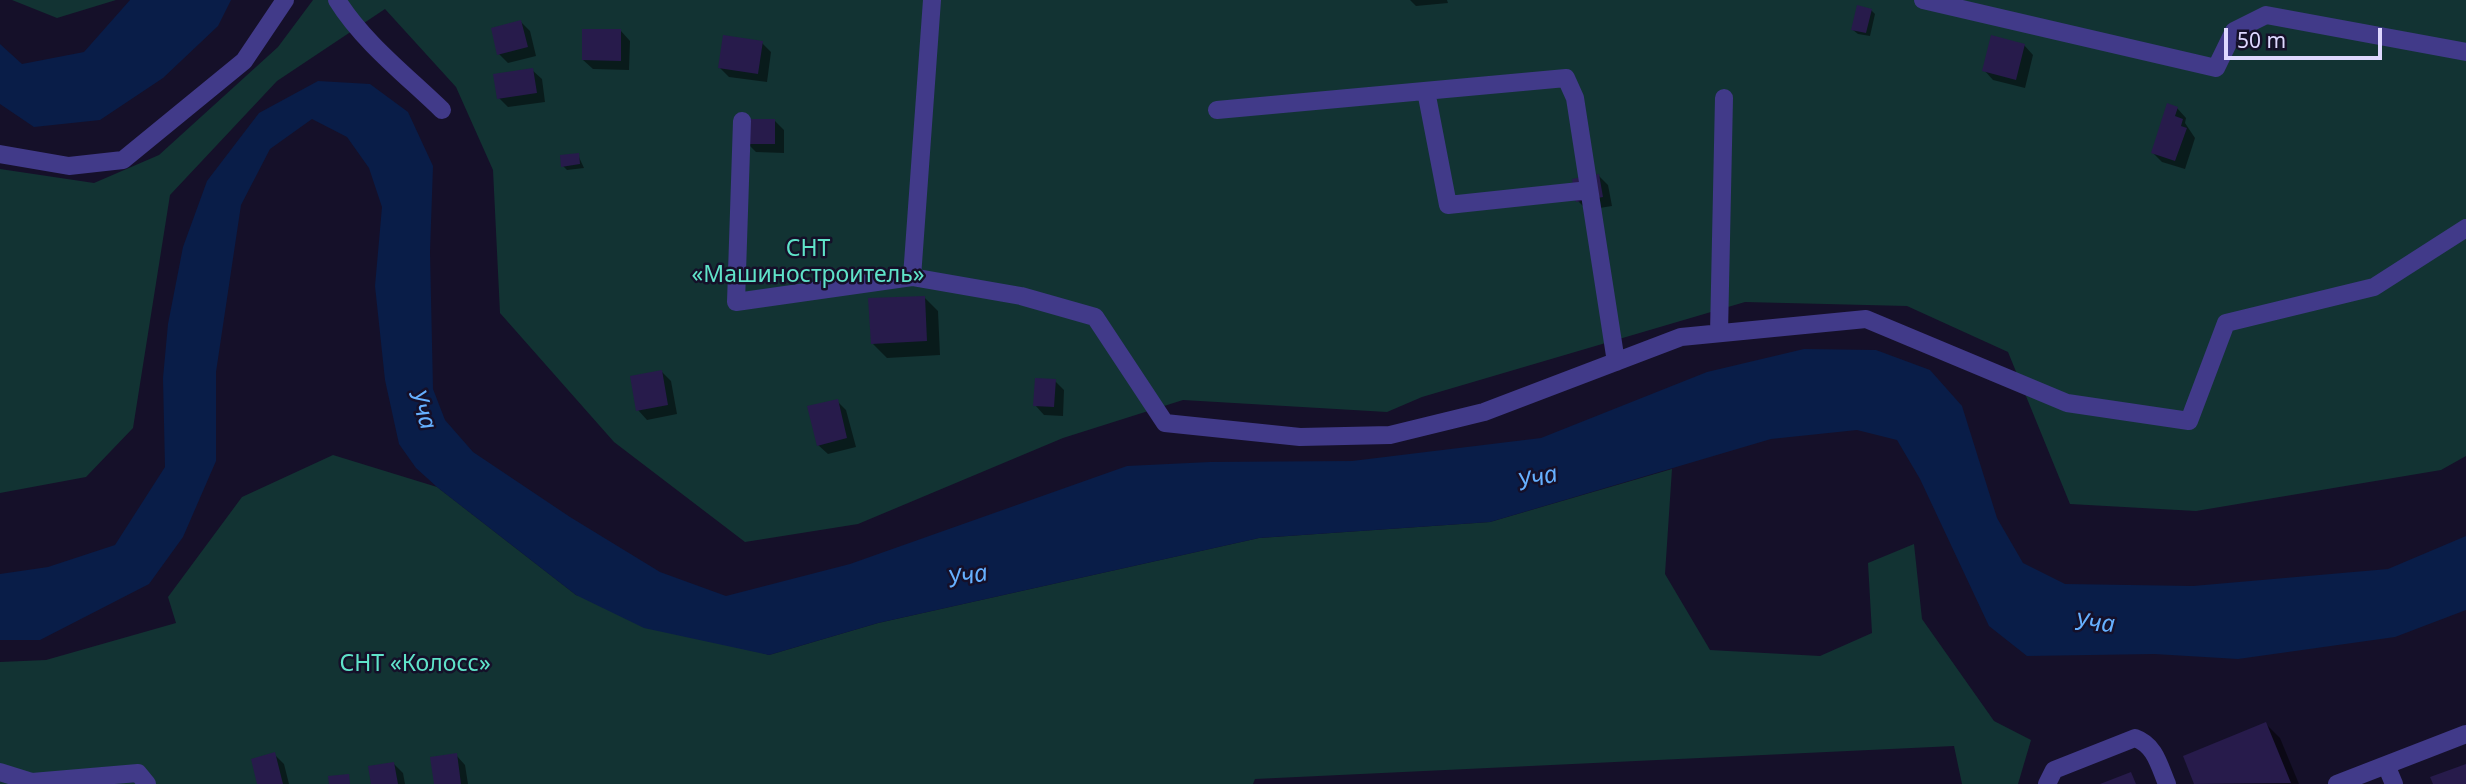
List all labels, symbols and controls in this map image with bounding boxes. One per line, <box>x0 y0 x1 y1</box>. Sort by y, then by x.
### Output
scale bar <box>2228 14 2386 58</box>
text: 50 m <box>2237 26 2286 54</box>
park label: СНТ «Машиностроитель» <box>692 235 924 289</box>
water label: Уча <box>402 386 442 434</box>
water label: Уча <box>1515 460 1561 498</box>
water label: Уча <box>946 559 990 595</box>
water label: Уча <box>2074 609 2116 639</box>
park label: СНТ «Колосс» <box>339 650 491 678</box>

